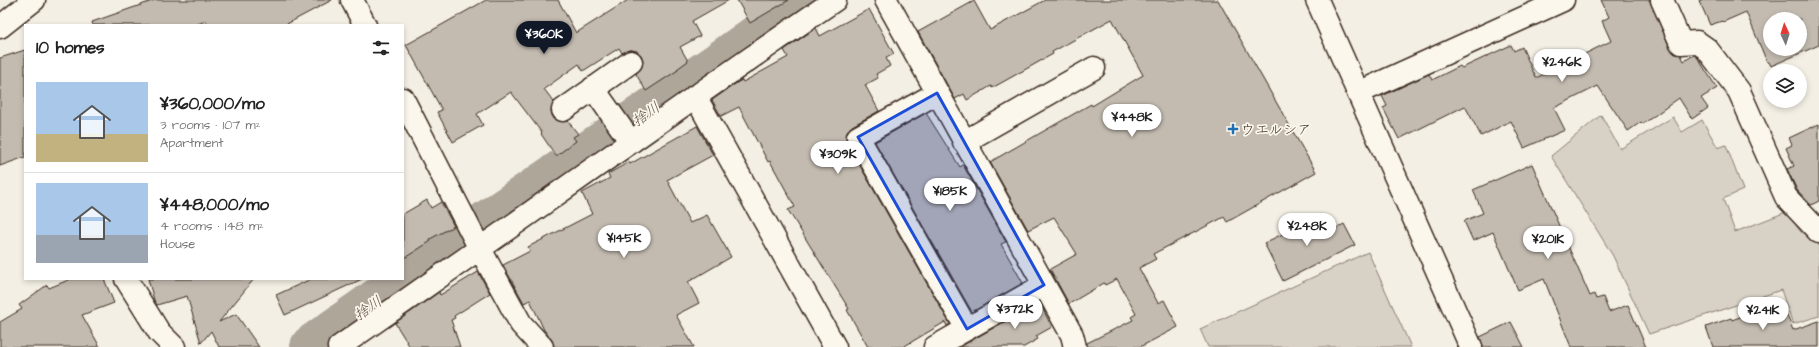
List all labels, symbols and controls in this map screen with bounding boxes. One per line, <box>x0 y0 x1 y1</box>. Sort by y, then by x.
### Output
north arrow <box>1763 12 1807 56</box>
map controls <box>1763 12 1807 108</box>
pin: ¥360K <box>516 21 572 55</box>
text: ¥360K <box>525 25 563 43</box>
text: 10 homes <box>36 36 105 60</box>
icon: filters <box>370 37 392 59</box>
pin: ¥246K <box>1534 49 1590 83</box>
text: ¥246K <box>1542 53 1582 71</box>
button: layers <box>1763 64 1807 108</box>
text: ¥360,000/mo <box>160 92 265 116</box>
water label: 捨川 <box>628 97 665 132</box>
icon: home <box>68 98 116 146</box>
pin: ¥448K <box>1104 104 1160 138</box>
text: ¥448K <box>1112 108 1152 126</box>
text: 3 rooms · 107 m² <box>160 116 261 134</box>
place label: ウエルシア <box>1241 120 1311 140</box>
marker: ウエルシア <box>1228 124 1238 134</box>
text: Apartment <box>160 134 224 152</box>
pin: ¥309K <box>810 141 866 175</box>
text: ¥309K <box>819 145 857 163</box>
pin: ¥185K <box>922 178 978 212</box>
text: ¥185K <box>933 182 967 200</box>
text: ¥448,000/mo <box>160 193 269 217</box>
icon: home <box>68 199 116 247</box>
pin: ¥248K <box>1279 213 1335 247</box>
text: 4 rooms · 148 m² <box>160 217 264 235</box>
text: ¥248K <box>1287 217 1327 235</box>
pin: ¥145K <box>596 225 652 259</box>
pin: ¥201K <box>1520 226 1576 260</box>
text: ¥145K <box>607 229 641 247</box>
text: ¥201K <box>1532 230 1564 248</box>
text: House <box>160 235 195 253</box>
water label: 捨川 <box>350 291 387 326</box>
pin: ¥372K <box>987 296 1043 330</box>
pin: ¥241K <box>1735 297 1791 331</box>
text: ¥372K <box>997 300 1033 318</box>
text: ¥241K <box>1747 301 1779 319</box>

